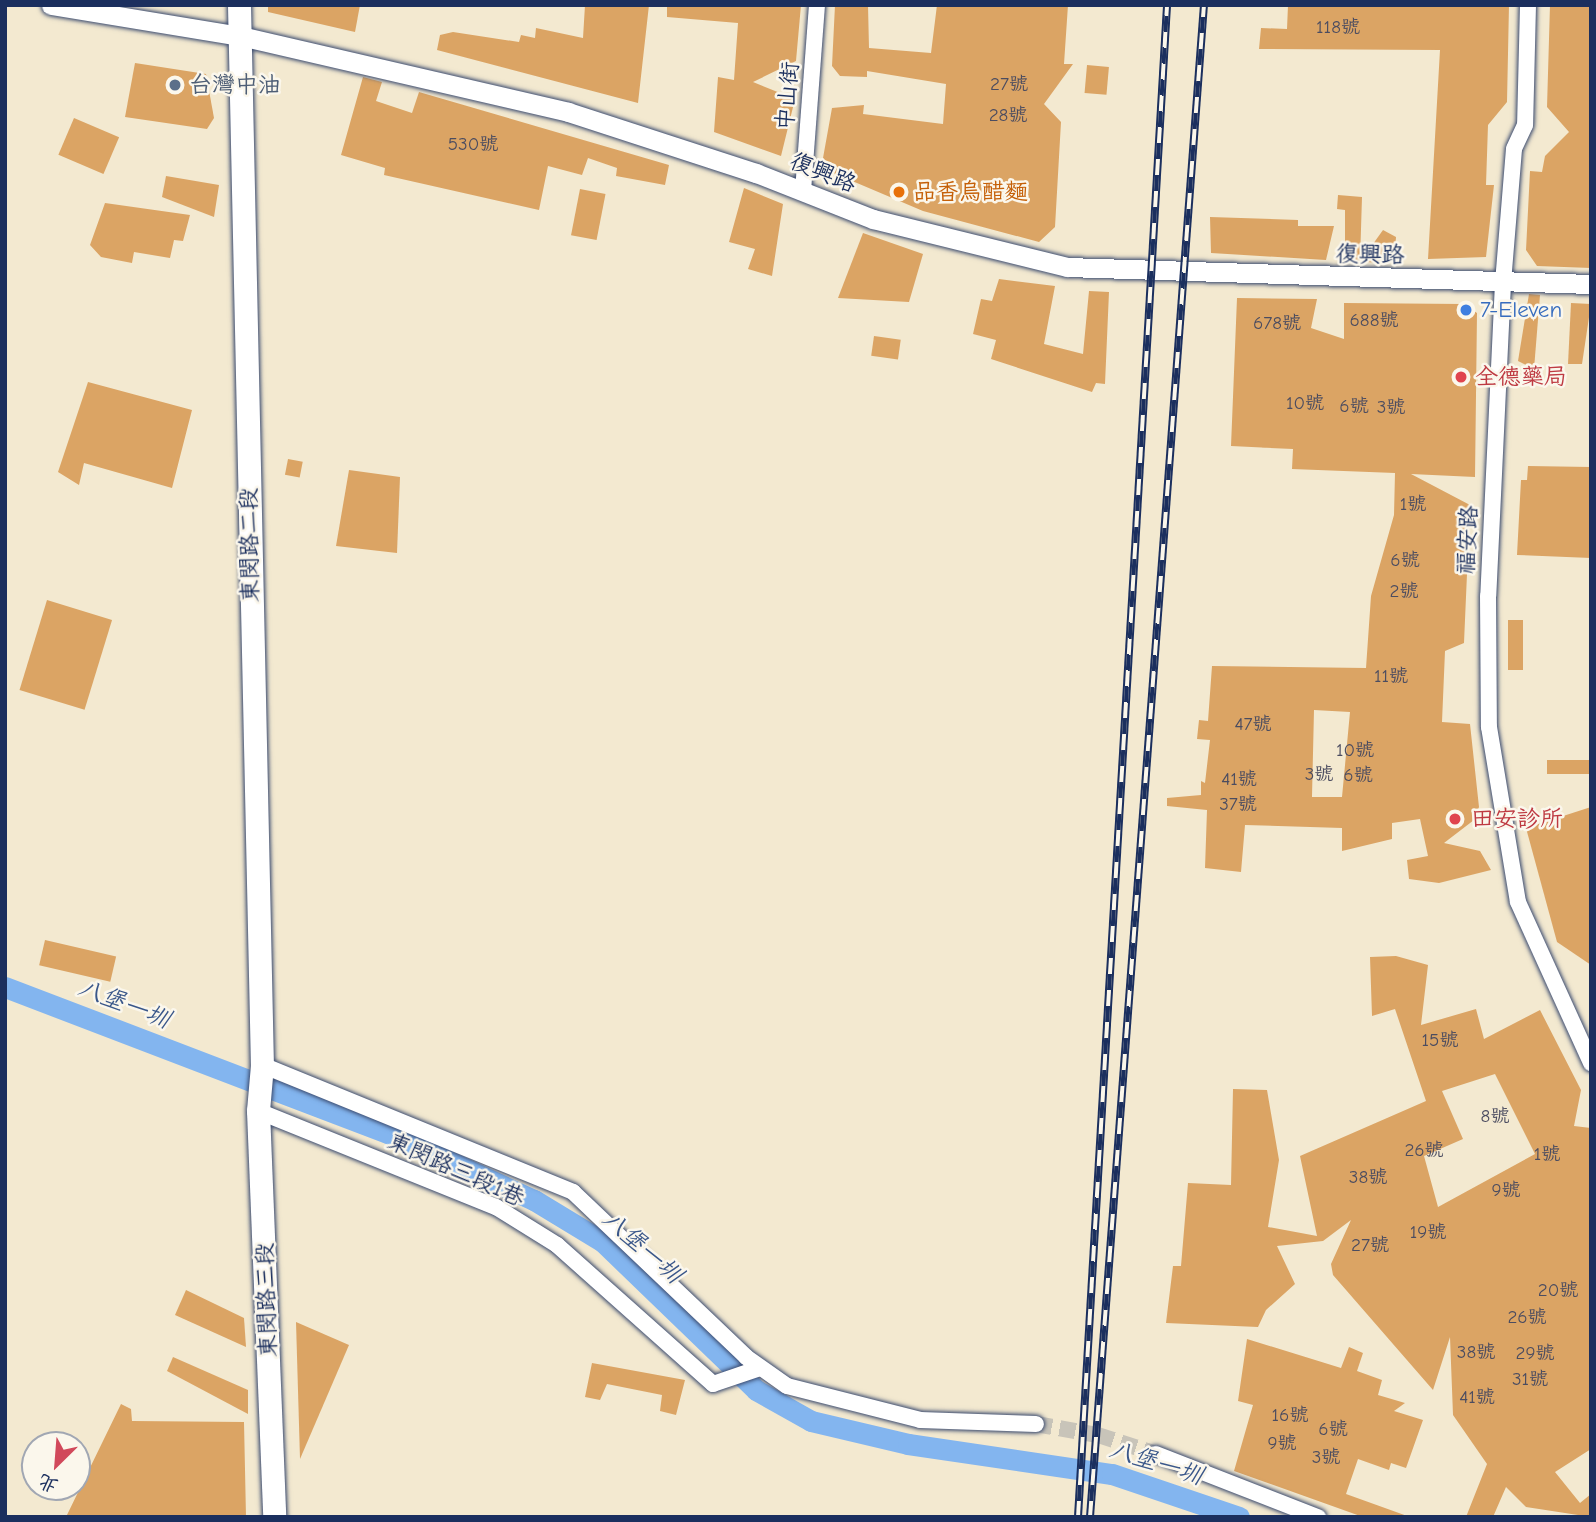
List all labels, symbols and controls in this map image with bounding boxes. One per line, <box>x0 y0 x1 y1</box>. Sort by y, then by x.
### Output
house number: 118號 <box>1316 17 1360 39</box>
street label: 中山街 <box>771 60 805 132</box>
place label: 台灣中油 <box>189 71 281 99</box>
house number: 27號 <box>990 74 1028 96</box>
marker: 台灣中油 <box>167 77 183 93</box>
house number: 28號 <box>989 105 1027 127</box>
house number: 530號 <box>448 134 498 156</box>
street label: 復興路 <box>786 147 860 199</box>
place label: 品香烏醋麵 <box>913 178 1028 206</box>
marker: 品香烏醋麵 <box>891 184 907 200</box>
street label: 復興路 <box>1335 241 1405 269</box>
place label: 7-Eleven <box>1480 296 1562 324</box>
marker: 7-Eleven <box>1458 302 1474 318</box>
house number: 688號 <box>1350 310 1398 332</box>
house number: 678號 <box>1253 313 1301 335</box>
place label: 全德藥局 <box>1475 363 1567 391</box>
marker: 全德藥局 <box>1453 369 1469 385</box>
house number: 10號 <box>1286 393 1324 415</box>
house number: 6號 <box>1339 396 1369 418</box>
house number: 3號 <box>1377 397 1405 419</box>
street label: 東閔路二段 <box>235 487 265 603</box>
house number: 1號 <box>1400 494 1426 516</box>
street label: 福安路 <box>1452 505 1484 575</box>
house number: 6號 <box>1390 550 1420 572</box>
house number: 2號 <box>1390 581 1418 603</box>
house number: 11號 <box>1374 666 1408 688</box>
house number: 47號 <box>1234 714 1272 736</box>
house number: 10號 <box>1336 740 1374 762</box>
house number: 3號 <box>1305 764 1333 786</box>
house number: 6號 <box>1343 765 1373 787</box>
house number: 41號 <box>1221 769 1257 791</box>
house number: 37號 <box>1219 794 1257 816</box>
place label: 田安診所 <box>1471 805 1563 833</box>
marker: 田安診所 <box>1445 809 1465 829</box>
water label: 八堡一圳 <box>74 973 174 1035</box>
house number: 15號 <box>1422 1030 1458 1052</box>
house number: 8號 <box>1481 1106 1509 1128</box>
street label: 東閔路三段1巷 <box>383 1127 529 1213</box>
house number: 26號 <box>1404 1140 1444 1162</box>
house number: 1號 <box>1534 1144 1560 1166</box>
house number: 38號 <box>1349 1167 1387 1189</box>
house number: 9號 <box>1491 1180 1521 1202</box>
water label: 八堡一圳 <box>596 1205 688 1289</box>
house number: 19號 <box>1410 1222 1446 1244</box>
house number: 27號 <box>1351 1235 1389 1257</box>
street label: 東閔路三段 <box>251 1242 283 1358</box>
house number: 20號 <box>1538 1280 1578 1302</box>
house number: 26號 <box>1507 1307 1547 1329</box>
house number: 38號 <box>1457 1342 1495 1364</box>
house number: 29號 <box>1515 1343 1555 1365</box>
house number: 31號 <box>1512 1369 1548 1391</box>
house number: 41號 <box>1459 1387 1495 1409</box>
house number: 16號 <box>1272 1405 1308 1427</box>
house number: 6號 <box>1318 1419 1348 1441</box>
north arrow <box>21 1431 91 1501</box>
house number: 9號 <box>1267 1433 1297 1455</box>
water label: 八堡一圳 <box>1106 1435 1206 1491</box>
house number: 3號 <box>1312 1447 1340 1469</box>
text: 北 <box>35 1469 61 1497</box>

